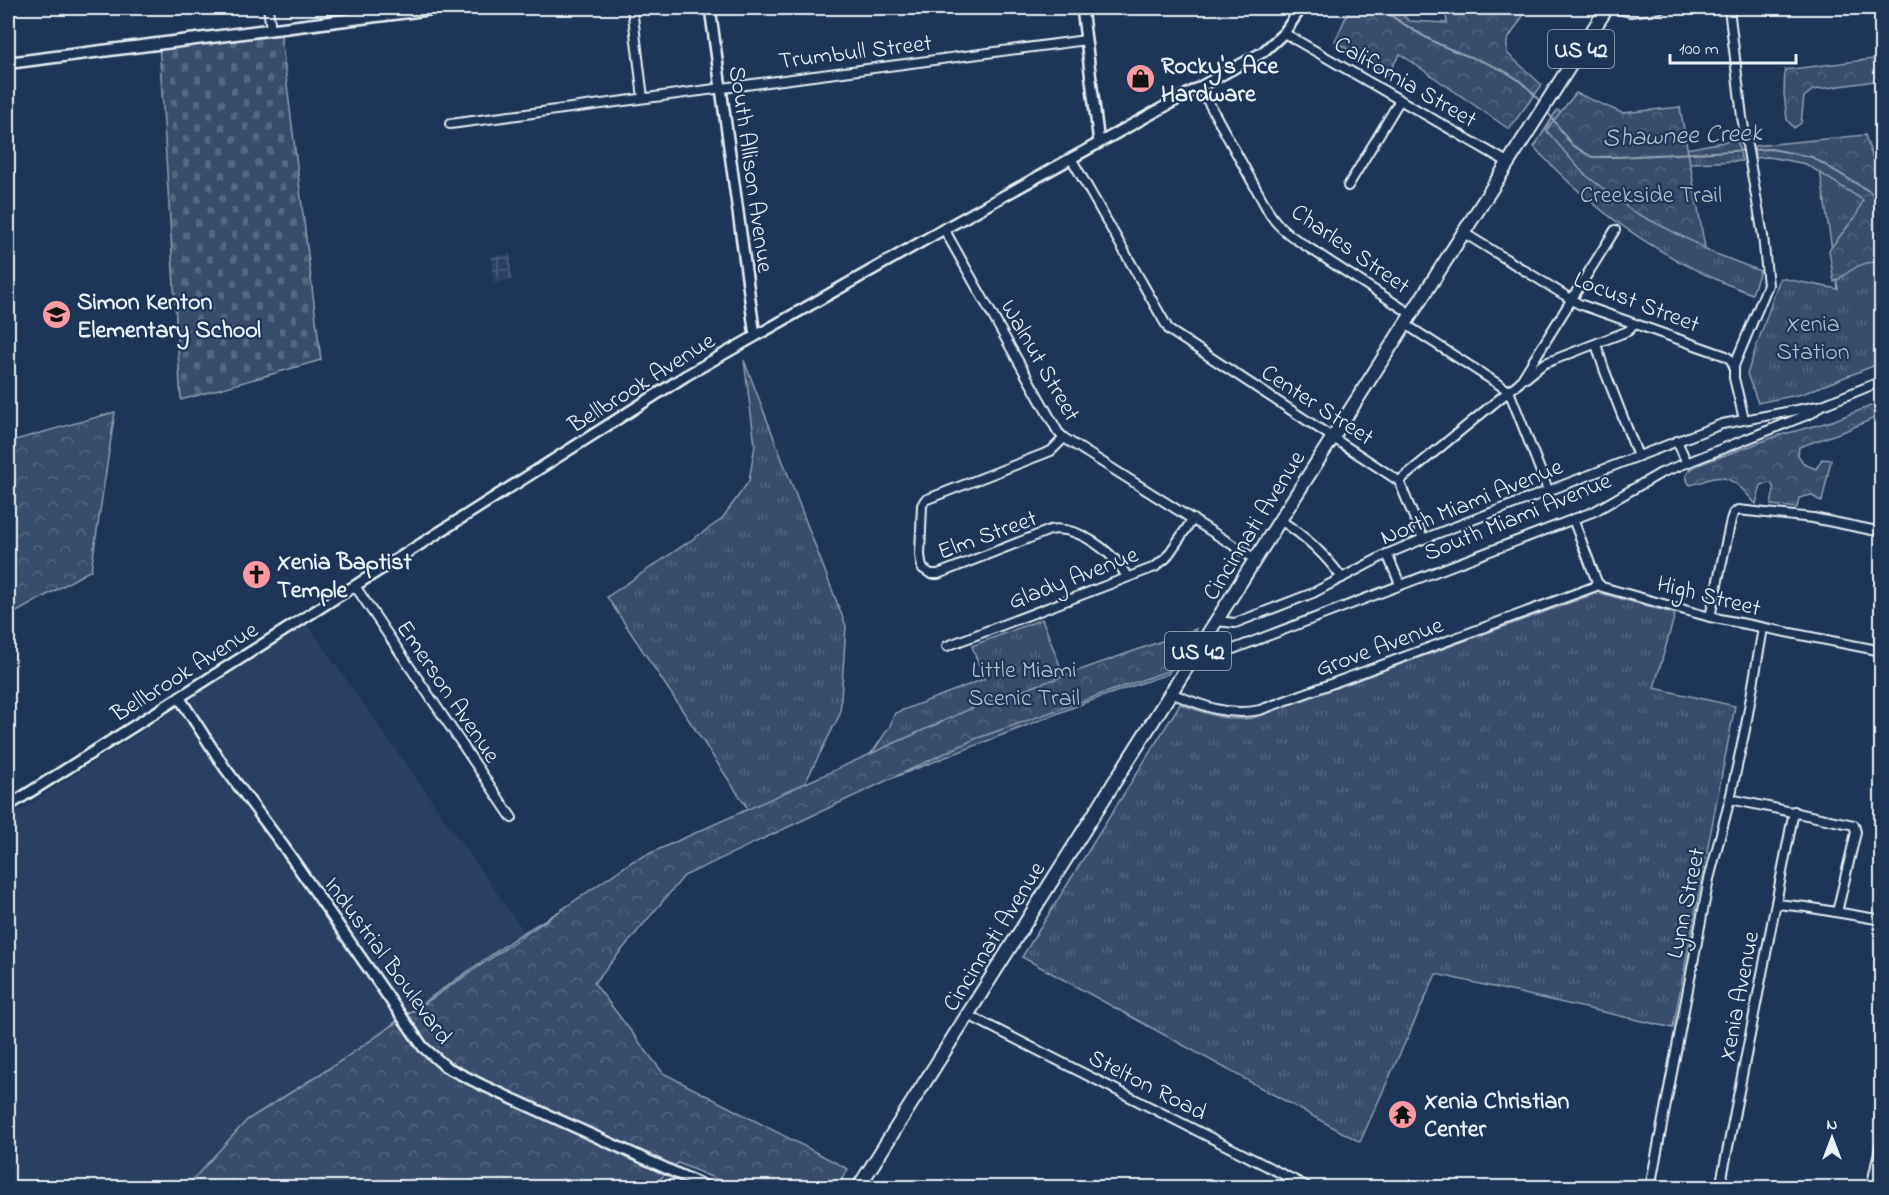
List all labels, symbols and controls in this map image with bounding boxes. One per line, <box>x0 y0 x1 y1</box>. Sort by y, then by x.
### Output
street label: Trumbull Street <box>777 27 934 80</box>
scale bar <box>1670 27 1796 65</box>
street label: California Street <box>1327 28 1483 138</box>
road number: US 42 <box>1548 30 1614 68</box>
text: 100 m <box>1679 37 1719 63</box>
place label: Rocky's Ace Hardware <box>1161 50 1279 113</box>
shop icon: Rocky's Ace Hardware <box>1124 63 1156 95</box>
street label: South Allison Avenue <box>718 64 781 275</box>
water label: Shawnee Creek <box>1602 115 1764 159</box>
park label: Creekside Trail <box>1580 179 1722 214</box>
street label: Charles Street <box>1283 196 1416 304</box>
street label: Locust Street <box>1568 263 1704 343</box>
place label: Simon Kenton Elementary School <box>77 286 261 350</box>
street label: Walnut Street <box>990 294 1088 429</box>
school or university icon: Simon Kenton Elementary School <box>40 299 72 331</box>
park label: Xenia Station <box>1776 308 1850 371</box>
street label: Bellbrook Avenue <box>561 325 723 444</box>
street label: Center Street <box>1253 356 1380 456</box>
street label: Cincinnati Avenue <box>1195 444 1315 608</box>
street label: North Miami Avenue <box>1375 451 1569 556</box>
street label: South Miami Avenue <box>1419 465 1617 572</box>
street label: Elm Street <box>933 502 1043 571</box>
street label: Glady Avenue <box>1004 538 1145 621</box>
place label: Xenia Baptist Temple <box>277 546 412 609</box>
church icon: Xenia Baptist Temple <box>240 559 272 591</box>
street label: High Street <box>1653 568 1764 627</box>
street label: Grove Avenue <box>1311 609 1449 688</box>
street label: Bellbrook Avenue <box>104 614 266 733</box>
street label: Emerson Avenue <box>386 614 508 771</box>
road number: US 42 <box>1165 632 1231 670</box>
park label: Little Miami Scenic Trail <box>968 654 1080 717</box>
street label: Lynn Street <box>1659 845 1717 962</box>
street label: Cincinnati Avenue <box>935 855 1055 1019</box>
street label: Industrial Boulevard <box>314 870 460 1053</box>
street label: Xenia Avenue <box>1711 928 1770 1064</box>
street label: Stelton Road <box>1082 1041 1213 1131</box>
place label: Xenia Christian Center <box>1424 1085 1570 1148</box>
temple icon: Xenia Christian Center <box>1387 1098 1419 1130</box>
north arrow <box>1802 1108 1862 1168</box>
text: N <box>1827 1113 1838 1137</box>

